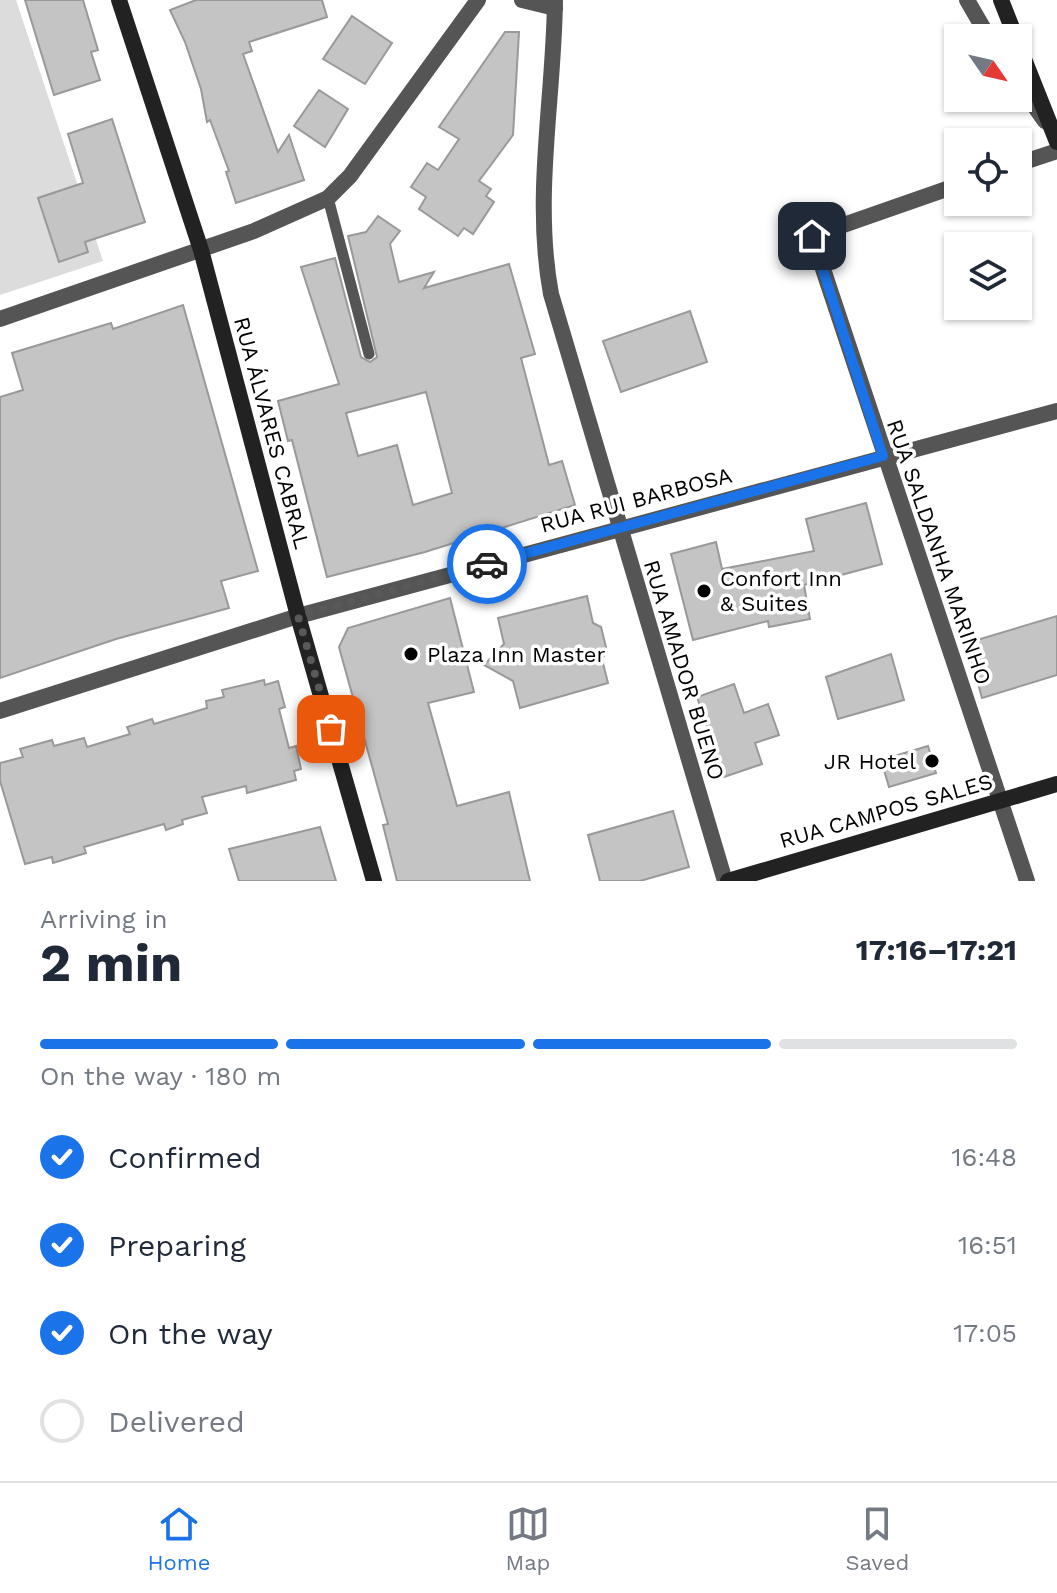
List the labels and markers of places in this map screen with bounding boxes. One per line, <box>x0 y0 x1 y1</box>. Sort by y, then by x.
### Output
pin <box>778 202 846 270</box>
place label: Confort Inn & Suites <box>720 566 842 616</box>
marker: Confort Inn & Suites <box>695 582 713 600</box>
place label: Plaza Inn Master <box>427 642 606 667</box>
marker: Plaza Inn Master <box>402 645 420 663</box>
pin <box>297 695 365 763</box>
place label: JR Hotel <box>824 749 916 774</box>
marker: JR Hotel <box>923 752 941 770</box>

